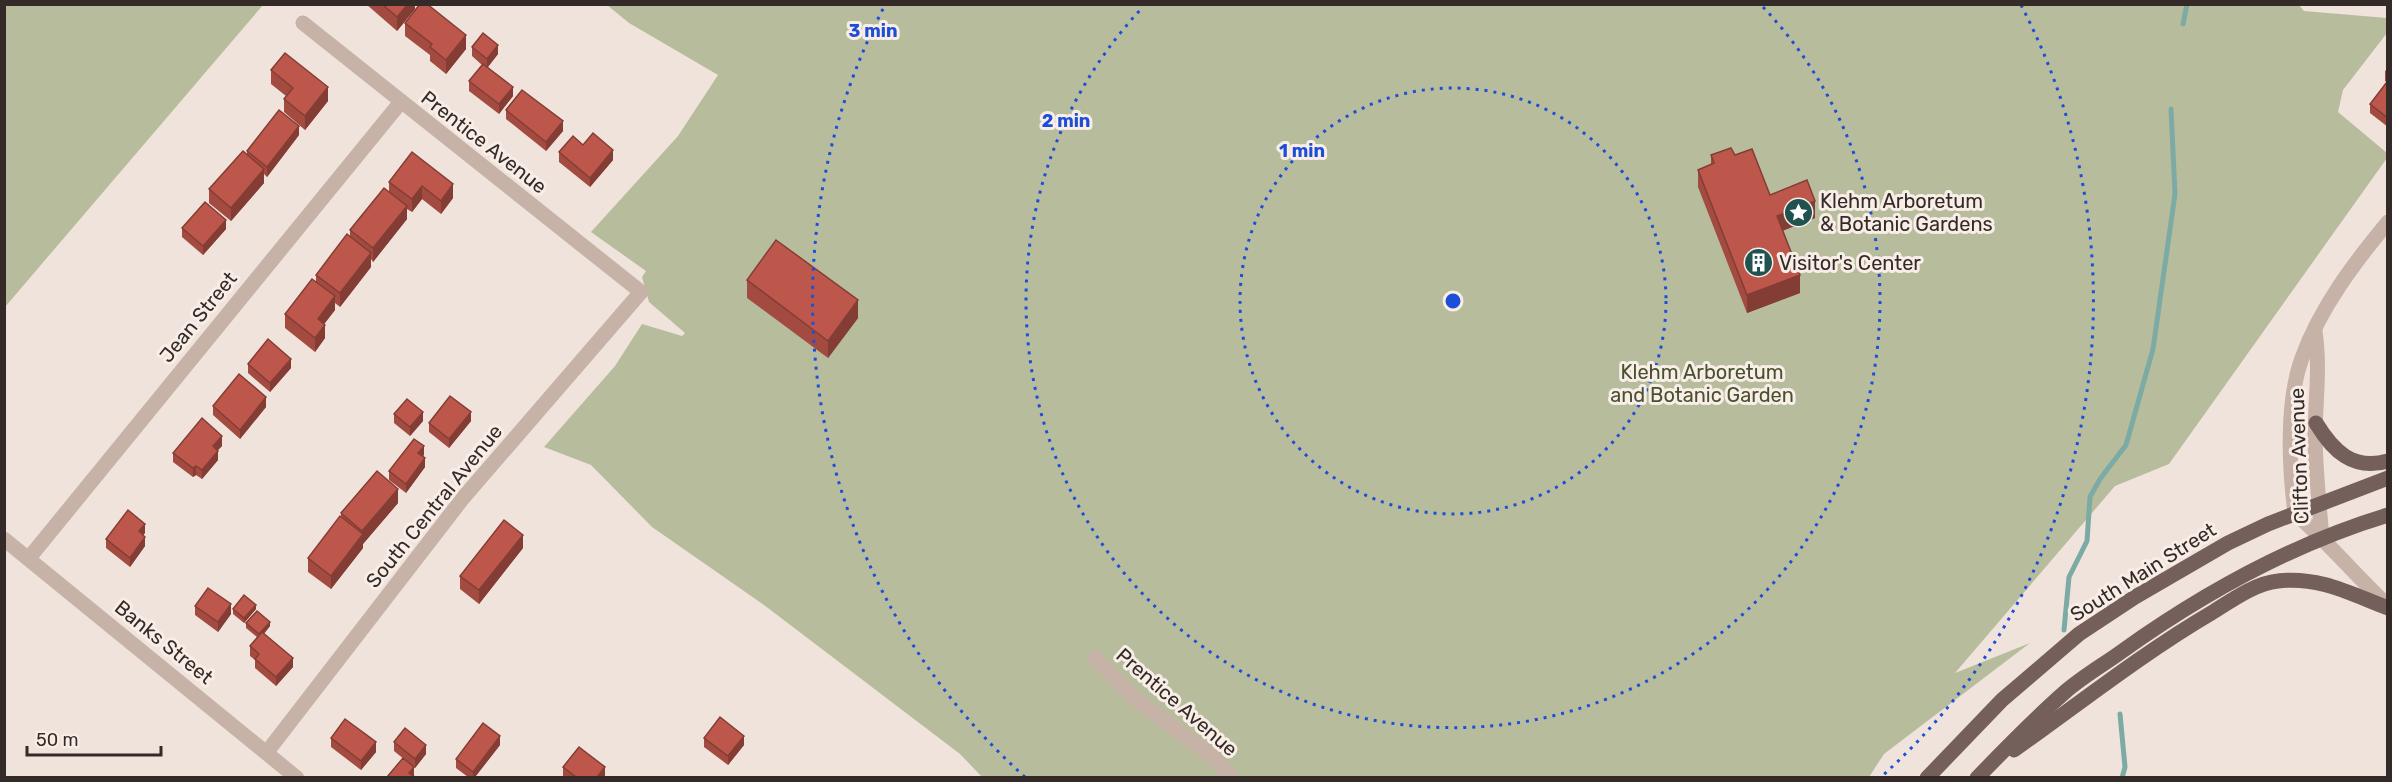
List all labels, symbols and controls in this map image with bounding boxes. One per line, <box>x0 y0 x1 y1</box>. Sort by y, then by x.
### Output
text: 3 min <box>849 20 897 42</box>
street label: Prentice Avenue <box>416 86 552 198</box>
text: 2 min <box>1042 110 1090 132</box>
text: 1 min <box>1279 140 1325 162</box>
place label: Klehm Arboretum & Botanic Gardens <box>1820 189 1993 236</box>
place icon: Klehm Arboretum & Botanic Gardens <box>1783 196 1815 228</box>
building icon: Visitor's Center <box>1742 247 1774 279</box>
place label: Visitor's Center <box>1779 251 1921 275</box>
street label: Jean Street <box>154 267 242 367</box>
centre of rings <box>1443 291 1463 311</box>
park label: Klehm Arboretum and Botanic Garden <box>1610 360 1794 407</box>
street label: Clifton Avenue <box>2285 387 2313 525</box>
street label: South Central Avenue <box>361 420 507 592</box>
street label: South Main Street <box>2066 517 2221 627</box>
street label: Banks Street <box>110 595 218 689</box>
street label: Prentice Avenue <box>1111 643 1243 761</box>
scale bar <box>27 719 160 757</box>
text: 50 m <box>36 729 79 751</box>

